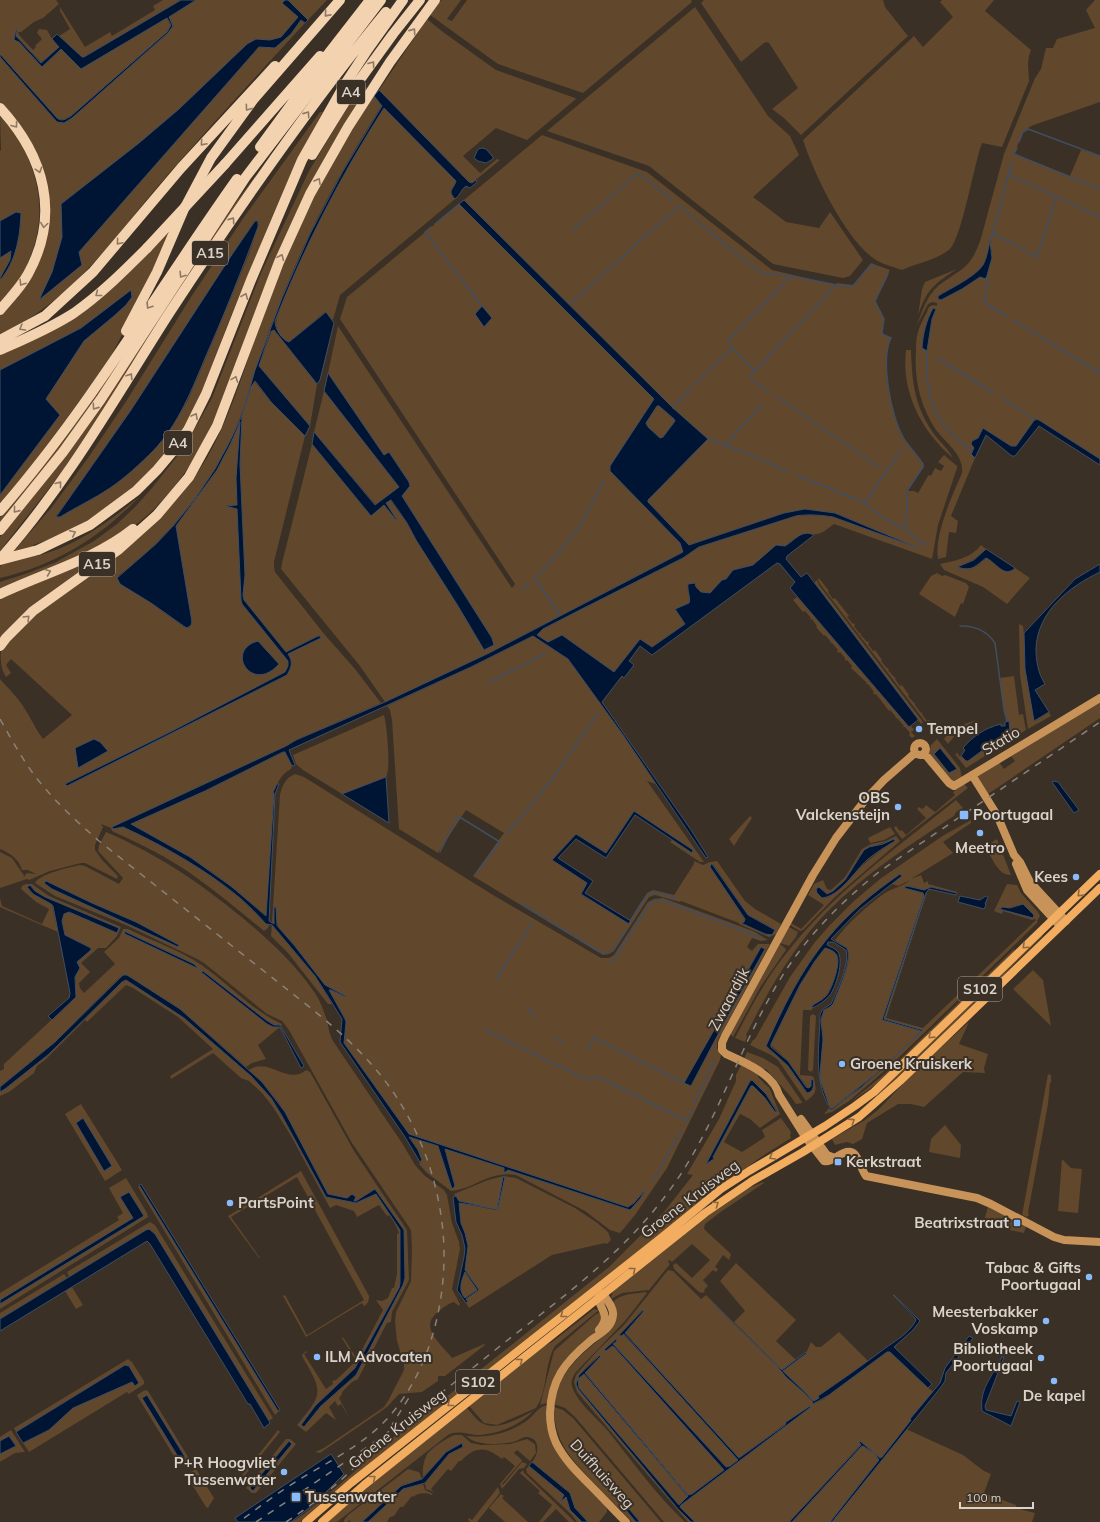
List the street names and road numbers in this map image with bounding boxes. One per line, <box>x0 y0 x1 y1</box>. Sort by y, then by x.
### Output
road number: A4 <box>337 80 365 104</box>
road number: A15 <box>192 241 228 265</box>
road number: A4 <box>164 431 192 455</box>
road number: A15 <box>79 552 115 576</box>
street label: Statio <box>978 722 1023 759</box>
street label: Zwaardijk <box>704 964 753 1034</box>
road number: S102 <box>958 977 1002 1001</box>
street label: Groene Kruisweg <box>637 1155 743 1242</box>
road number: S102 <box>456 1370 500 1394</box>
street label: Groene Kruisweg <box>344 1385 449 1473</box>
street label: Duifhuisweg <box>566 1435 639 1512</box>

